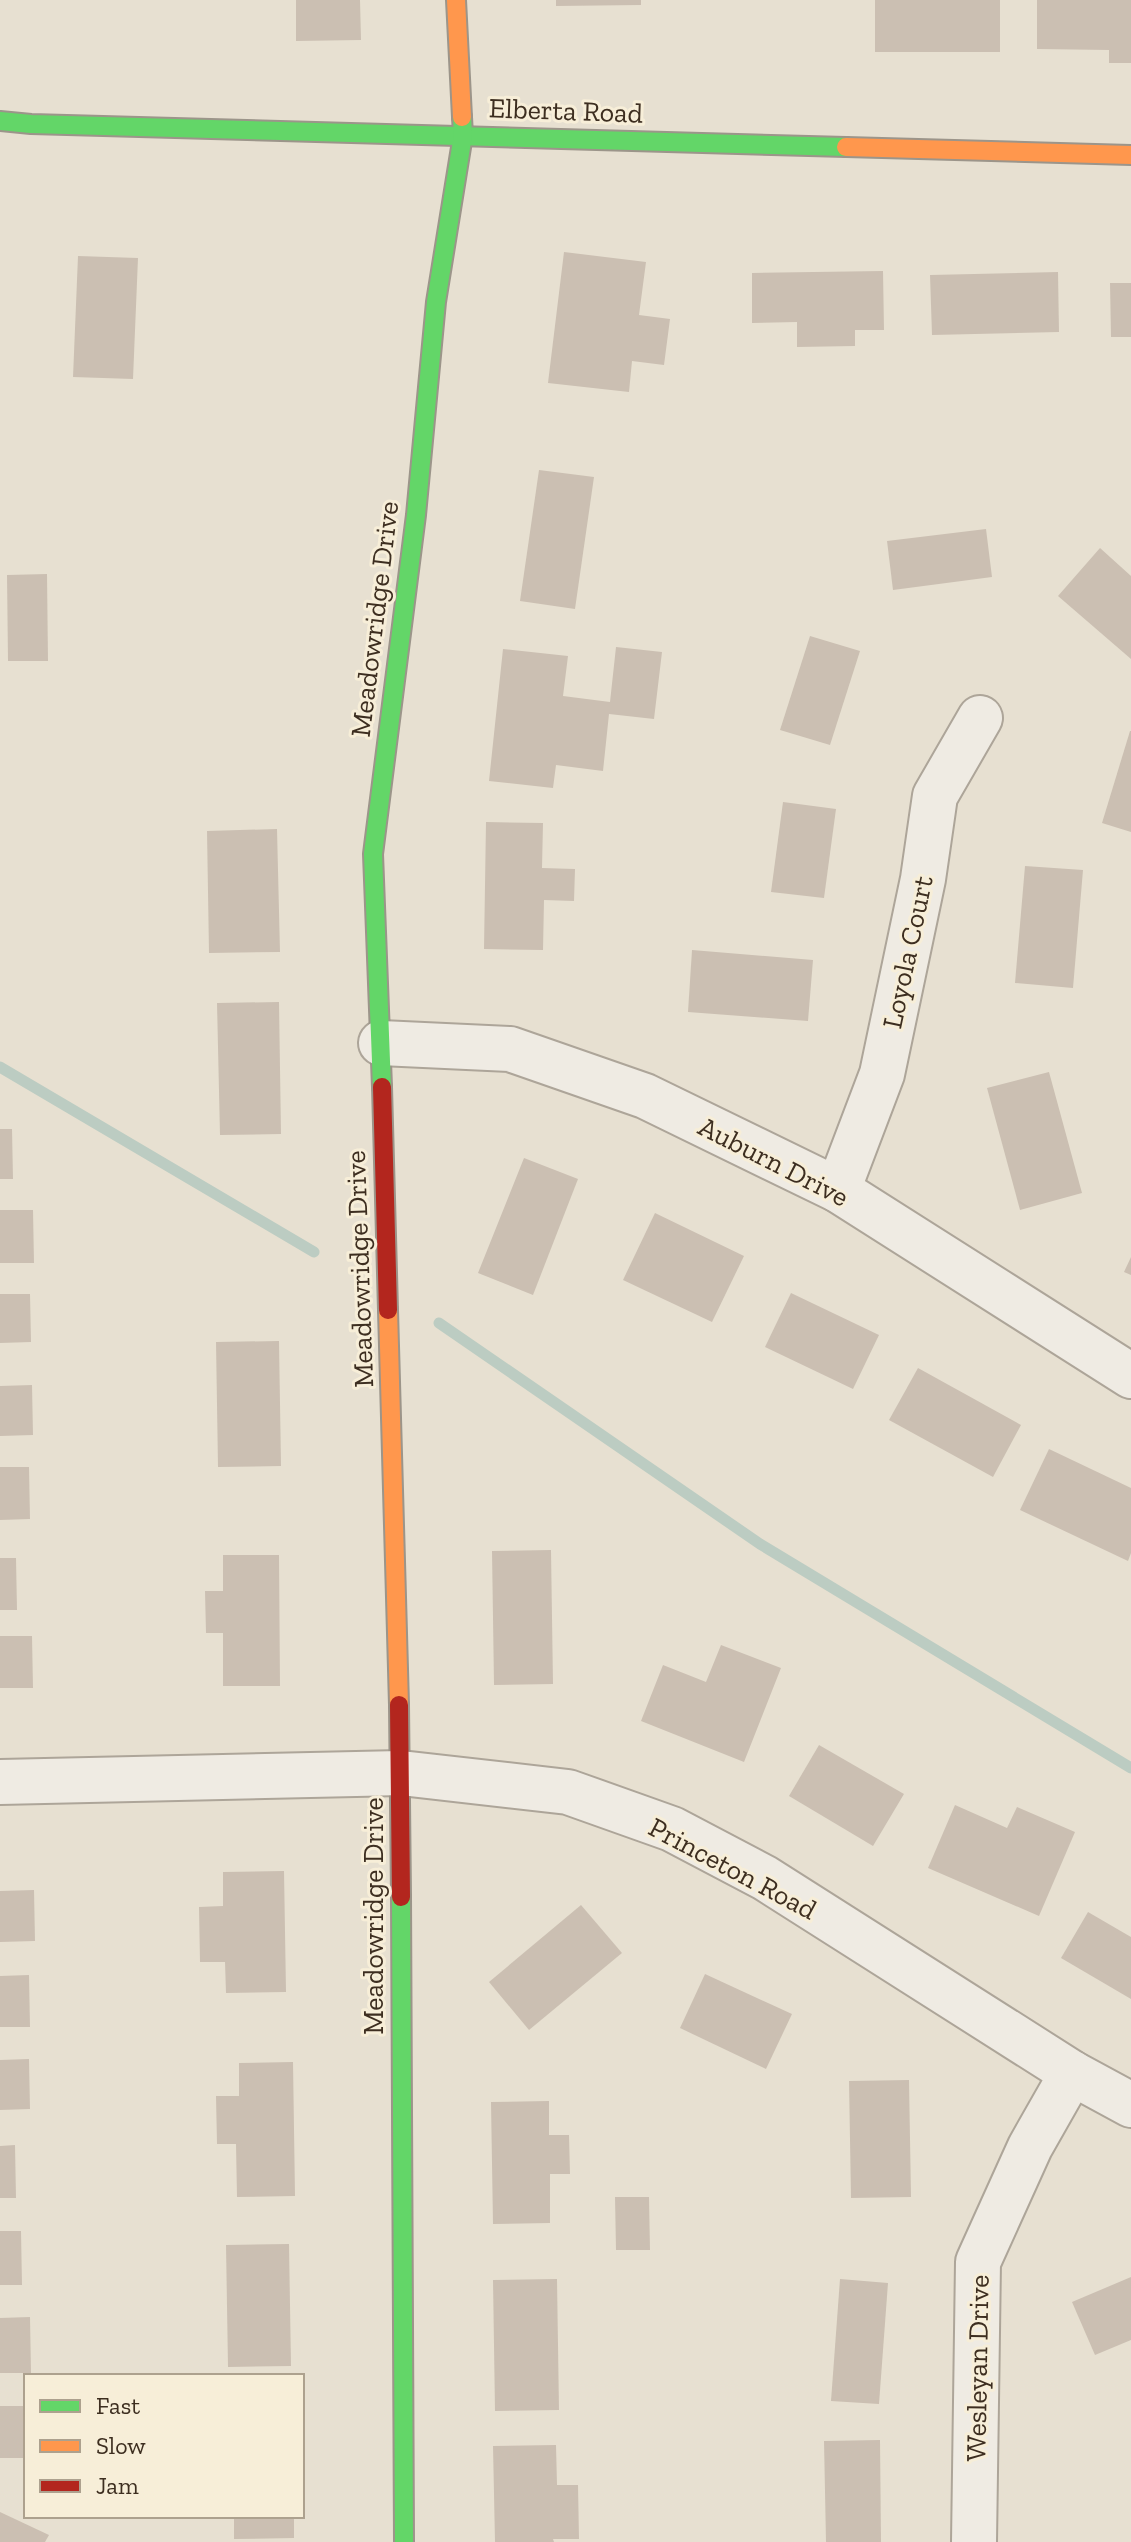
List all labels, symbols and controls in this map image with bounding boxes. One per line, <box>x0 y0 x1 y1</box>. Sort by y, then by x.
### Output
street label: Elberta Road <box>488 91 644 130</box>
street label: Meadowridge Drive <box>344 499 405 739</box>
street label: Loyola Court <box>875 872 940 1031</box>
street label: Auburn Drive <box>693 1109 854 1213</box>
street label: Meadowridge Drive <box>339 1150 380 1388</box>
street label: Meadowridge Drive <box>357 1797 390 2035</box>
street label: Princeton Road <box>643 1810 822 1926</box>
street label: Wesleyan Drive <box>959 2274 996 2462</box>
legend <box>24 2374 304 2518</box>
text: Fast <box>96 2391 140 2420</box>
text: Slow <box>96 2431 146 2460</box>
text: Jam <box>96 2471 139 2500</box>

